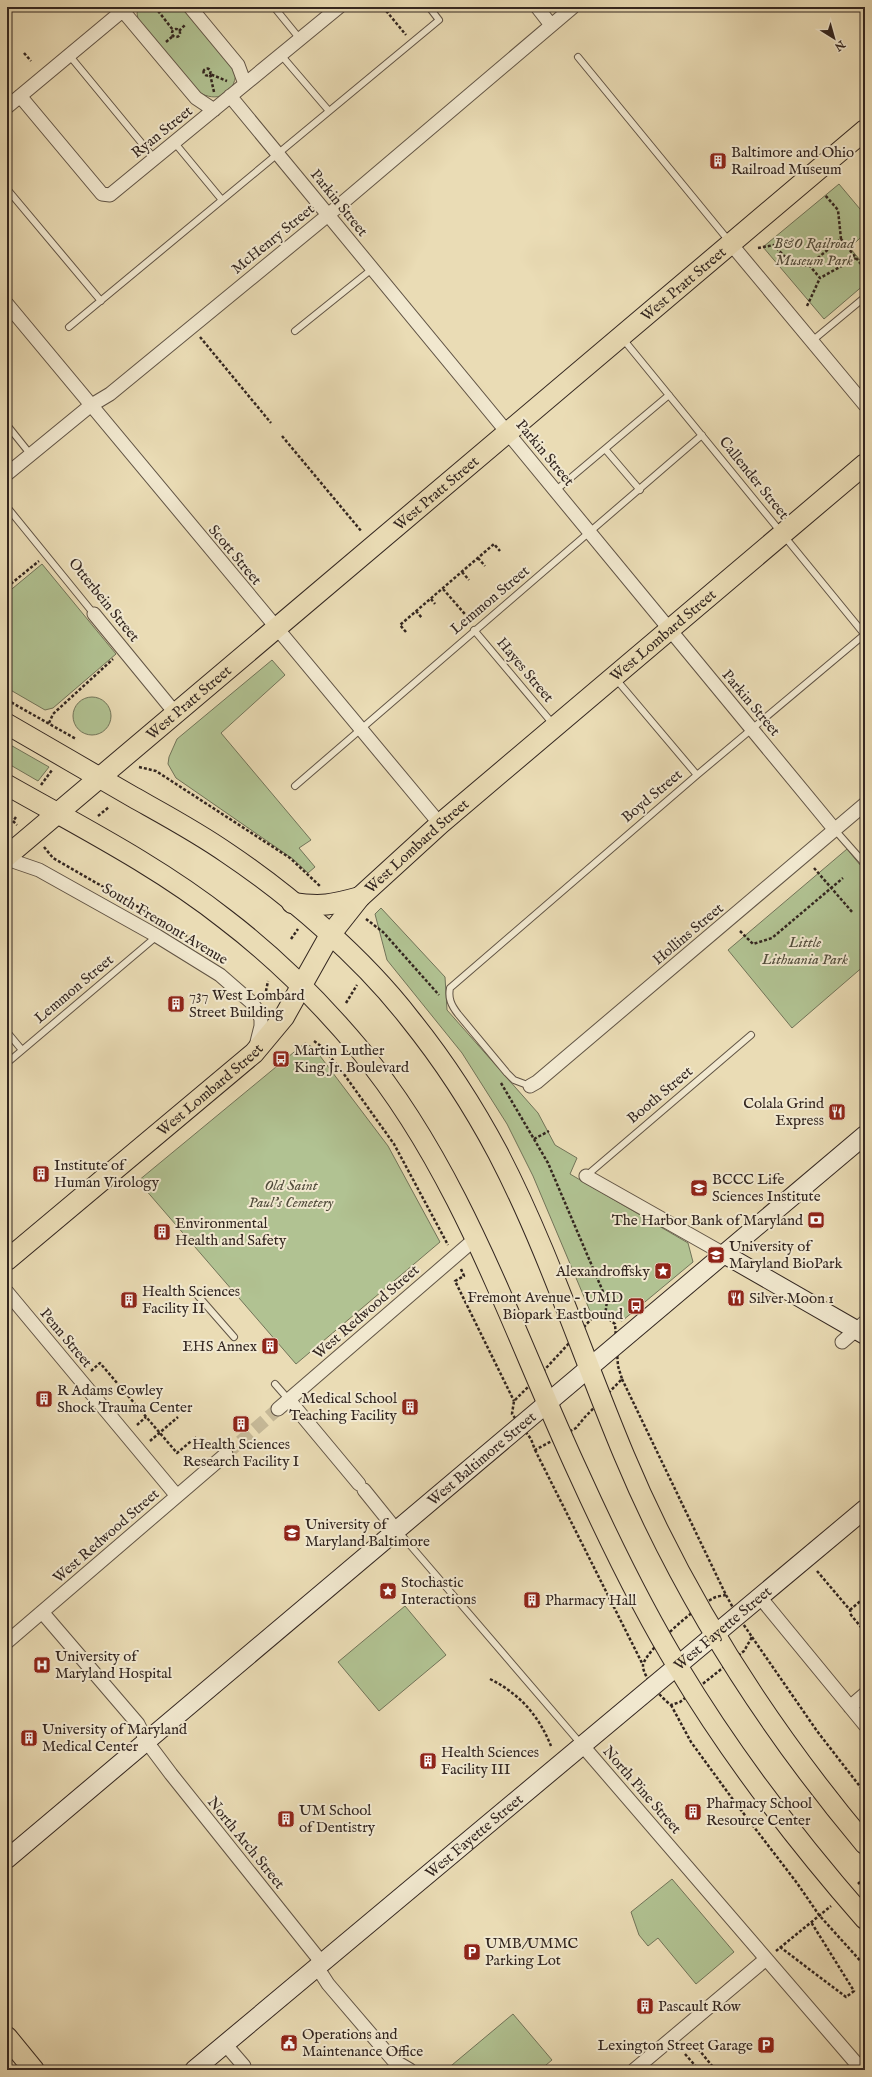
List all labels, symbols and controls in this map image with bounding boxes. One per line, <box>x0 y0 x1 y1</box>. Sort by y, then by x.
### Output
north arrow <box>814 18 854 58</box>
text: N <box>831 36 848 54</box>
street label: Ryan Street <box>128 102 196 162</box>
place label: Baltimore and Ohio Railroad Museum <box>731 143 854 179</box>
building icon: Baltimore and Ohio Railroad Museum <box>708 151 728 171</box>
street label: Parkin Street <box>306 166 372 240</box>
street label: McHenry Street <box>228 200 318 278</box>
park label: B&O Railroad Museum Park <box>774 234 855 270</box>
street label: West Pratt Street <box>637 242 730 325</box>
street label: Parkin Street <box>512 416 578 490</box>
street label: Callender Street <box>715 433 793 523</box>
street label: West Pratt Street <box>390 452 483 534</box>
street label: Scott Street <box>204 521 266 589</box>
street label: Otterbein Street <box>64 554 144 646</box>
street label: Lemmon Street <box>447 561 533 639</box>
street label: West Lombard Street <box>606 585 720 685</box>
street label: Hayes Street <box>492 634 558 706</box>
street label: West Pratt Street <box>142 661 235 744</box>
street label: Parkin Street <box>718 666 784 740</box>
street label: Boyd Street <box>618 765 686 827</box>
street label: West Lombard Street <box>361 794 473 897</box>
street label: South Fremont Avenue <box>99 879 231 969</box>
street label: Hollins Street <box>649 899 727 969</box>
park label: Little Lithuania Park <box>761 933 848 969</box>
street label: Lemmon Street <box>31 950 117 1028</box>
place label: 737 West Lombard Street Building <box>189 986 305 1022</box>
building icon: 737 West Lombard Street Building <box>166 994 186 1014</box>
street label: West Lombard Street <box>153 1040 267 1140</box>
place label: Martin Luther King Jr. Boulevard <box>294 1041 410 1077</box>
bus stop icon: Martin Luther King Jr. Boulevard <box>271 1049 291 1069</box>
street label: Booth Street <box>623 1062 697 1128</box>
place label: Colala Grind Express <box>743 1094 825 1130</box>
restaurant icon: Colala Grind Express <box>827 1102 847 1122</box>
place label: Institute of Human Virology <box>54 1156 160 1192</box>
building icon: Institute of Human Virology <box>31 1164 51 1184</box>
place label: BCCC Life Sciences Institute <box>712 1170 821 1206</box>
park label: Old Saint Paul's Cemetery <box>249 1176 334 1212</box>
school or university icon: BCCC Life Sciences Institute <box>689 1178 709 1198</box>
bank icon: The Harbor Bank of Maryland <box>806 1210 826 1230</box>
place label: The Harbor Bank of Maryland <box>612 1211 804 1230</box>
place label: Environmental Health and Safety <box>175 1214 287 1250</box>
building icon: Environmental Health and Safety <box>152 1222 172 1242</box>
place label: University of Maryland BioPark <box>729 1237 843 1273</box>
school or university icon: University of Maryland BioPark <box>706 1245 726 1265</box>
street label: West Redwood Street <box>309 1261 423 1363</box>
place icon: Alexandroffsky <box>653 1261 673 1281</box>
place label: Alexandroffsky <box>555 1262 651 1281</box>
place label: Health Sciences Facility II <box>142 1282 240 1318</box>
place label: Fremont Avenue - UMD Biopark Eastbound <box>467 1288 624 1324</box>
restaurant icon: Silver Moon 1 <box>726 1288 746 1308</box>
place label: Silver Moon 1 <box>749 1289 834 1308</box>
building icon: Health Sciences Facility II <box>119 1290 139 1310</box>
bus stop icon: Fremont Avenue - UMD Biopark Eastbound <box>626 1296 646 1316</box>
street label: Penn Street <box>36 1304 96 1372</box>
building icon: EHS Annex <box>260 1336 280 1356</box>
place label: EHS Annex <box>182 1337 258 1356</box>
place label: R Adams Cowley Shock Trauma Center <box>57 1381 193 1417</box>
building icon: R Adams Cowley Shock Trauma Center <box>34 1389 54 1409</box>
place label: Medical School Teaching Facility <box>289 1389 398 1425</box>
building icon: Medical School Teaching Facility <box>400 1397 420 1417</box>
street label: West Baltimore Street <box>423 1407 540 1510</box>
building icon: Health Sciences Research Facility I <box>231 1414 251 1434</box>
place label: Health Sciences Research Facility I <box>183 1435 300 1471</box>
street label: West Redwood Street <box>49 1485 163 1587</box>
place label: University of Maryland Baltimore <box>305 1515 430 1551</box>
school or university icon: University of Maryland Baltimore <box>282 1523 302 1543</box>
place label: Stochastic Interactions <box>401 1573 476 1609</box>
place icon: Stochastic Interactions <box>378 1581 398 1601</box>
street label: West Fayette Street <box>670 1582 775 1674</box>
building icon: Pharmacy Hall <box>522 1590 542 1610</box>
place label: Pharmacy Hall <box>545 1591 637 1610</box>
place label: University of Maryland Hospital <box>55 1647 173 1683</box>
hospital icon: University of Maryland Hospital <box>32 1655 52 1675</box>
place label: University of Maryland Medical Center <box>42 1720 188 1756</box>
building icon: University of Maryland Medical Center <box>19 1728 39 1748</box>
street label: North Pine Street <box>599 1742 685 1838</box>
place label: Health Sciences Facility III <box>441 1743 539 1779</box>
building icon: Health Sciences Facility III <box>418 1751 438 1771</box>
street label: West Fayette Street <box>421 1790 527 1882</box>
street label: North Arch Street <box>203 1793 289 1893</box>
place label: Pharmacy School Resource Center <box>706 1794 813 1830</box>
place label: UM School of Dentistry <box>299 1801 376 1837</box>
building icon: Pharmacy School Resource Center <box>683 1802 703 1822</box>
building icon: UM School of Dentistry <box>276 1809 296 1829</box>
place label: UMB/UMMC Parking Lot <box>485 1934 579 1970</box>
parking icon: UMB/UMMC Parking Lot <box>462 1942 482 1962</box>
building icon: Pascault Row <box>635 1996 655 2016</box>
place label: Pascault Row <box>658 1997 742 2016</box>
place label: Operations and Maintenance Office <box>302 2025 423 2061</box>
public building icon: Operations and Maintenance Office <box>279 2033 299 2053</box>
parking icon: Lexington Street Garage <box>756 2035 776 2055</box>
place label: Lexington Street Garage <box>597 2036 753 2055</box>

